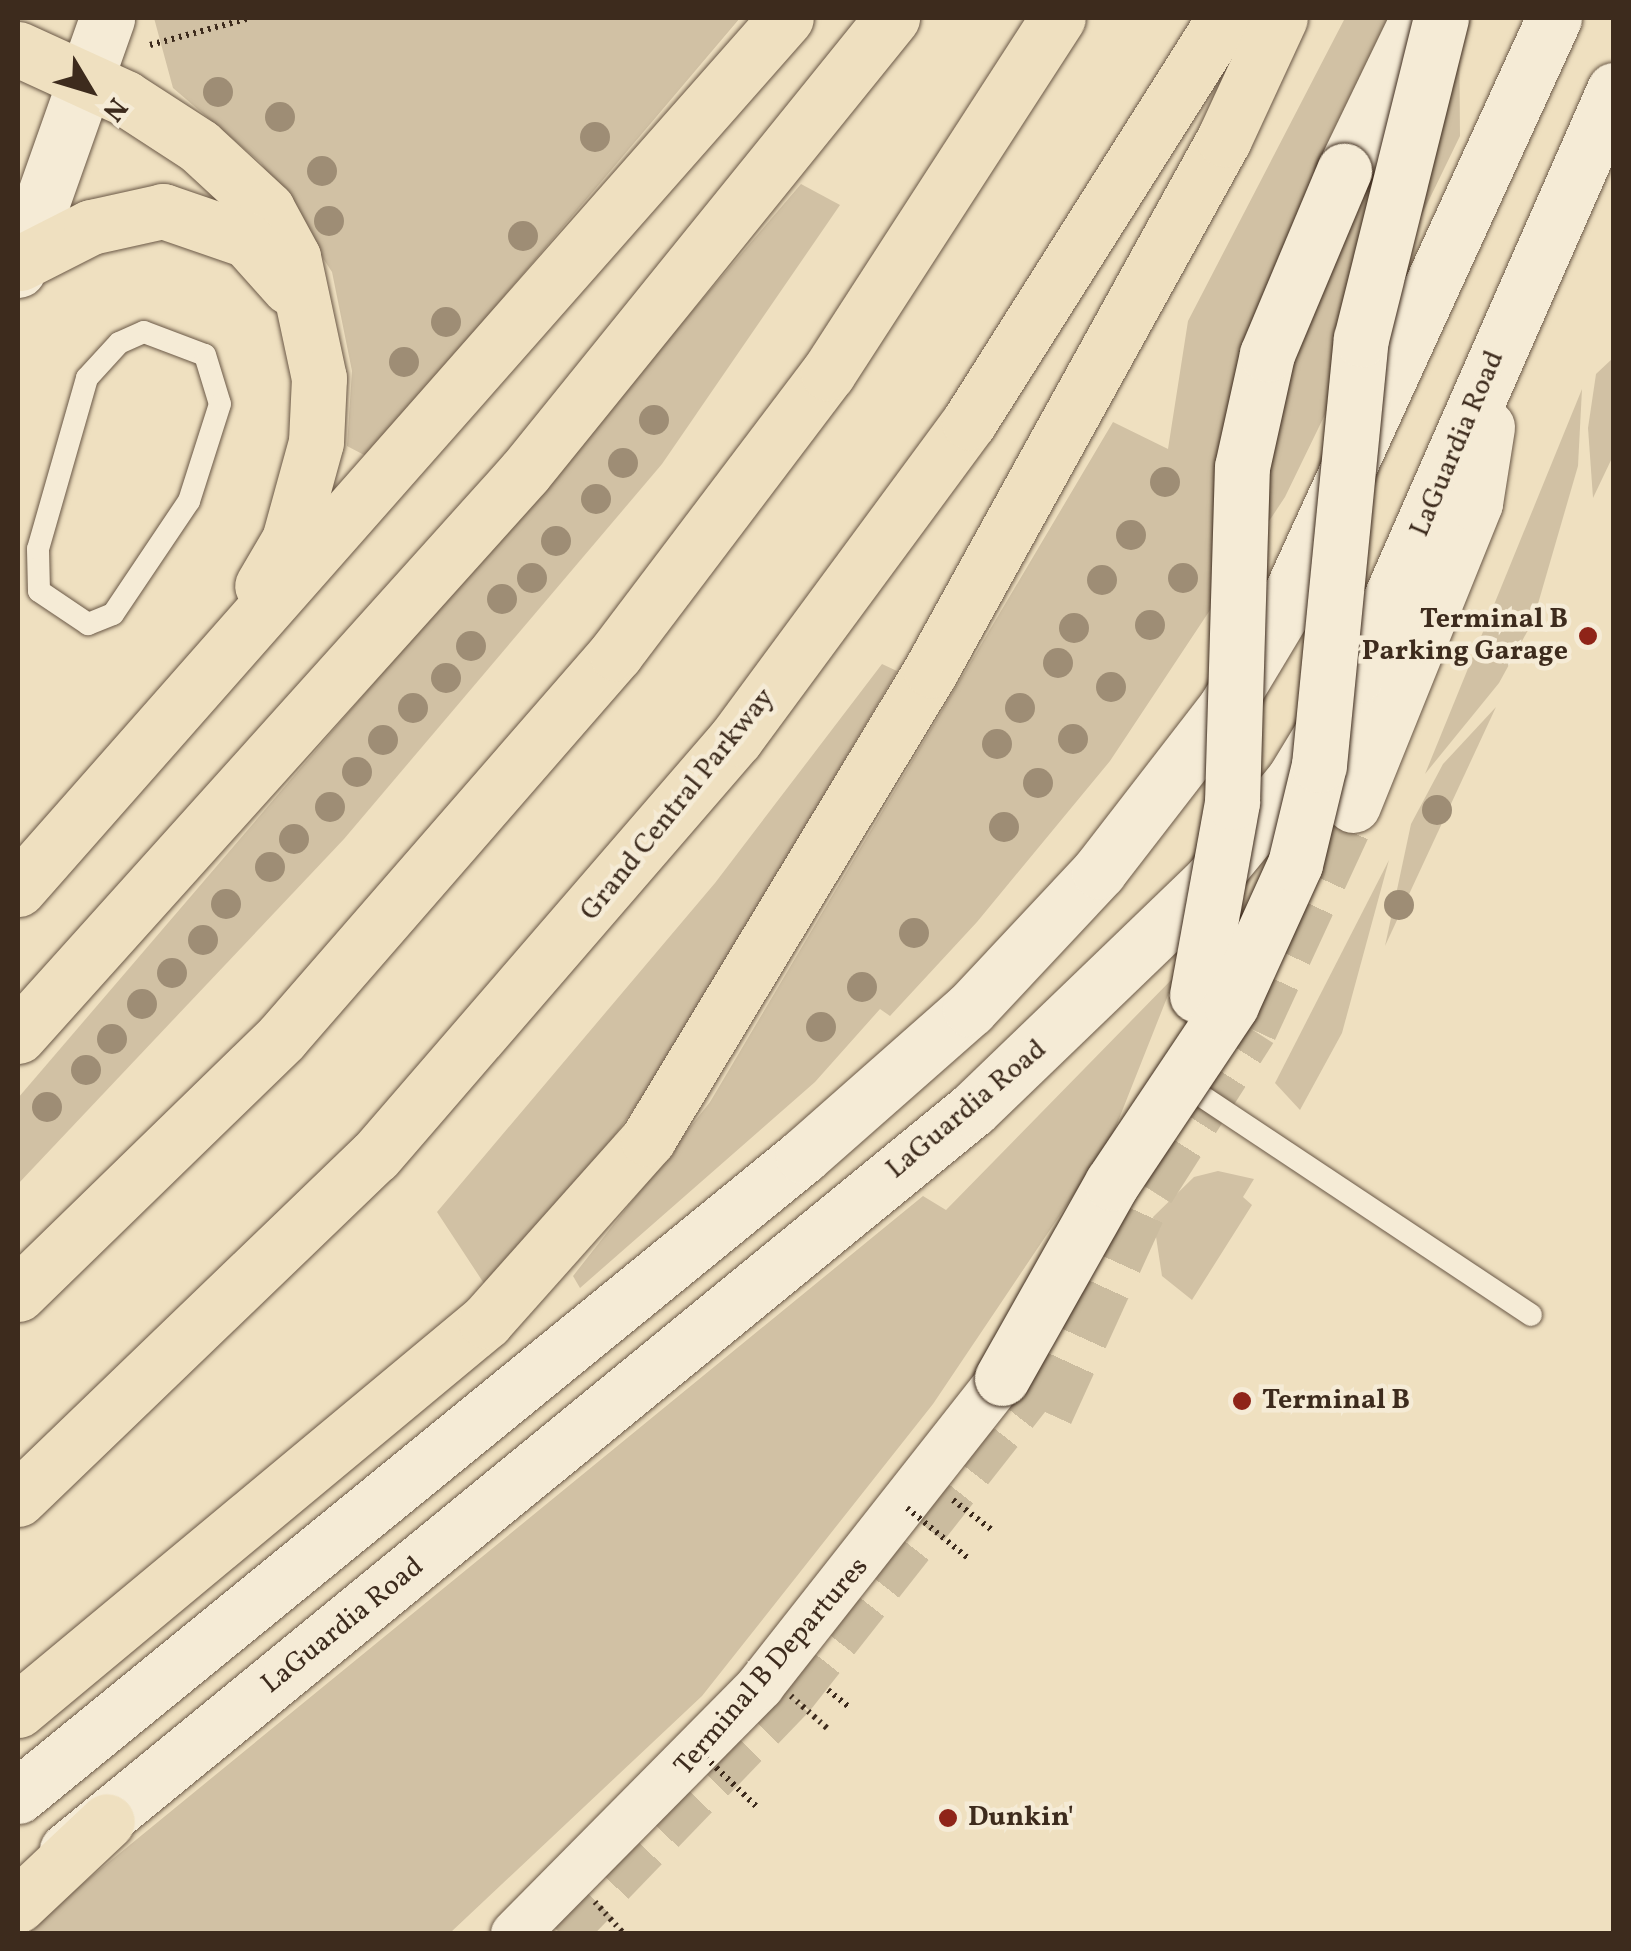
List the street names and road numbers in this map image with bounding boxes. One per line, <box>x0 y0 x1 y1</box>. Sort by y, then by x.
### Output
street label: LaGuardia Road <box>1404 346 1512 542</box>
street label: Grand Central Parkway <box>574 682 782 928</box>
street label: LaGuardia Road <box>880 1033 1054 1187</box>
street label: LaGuardia Road <box>255 1550 431 1702</box>
street label: Terminal B Departures <box>668 1551 876 1783</box>

